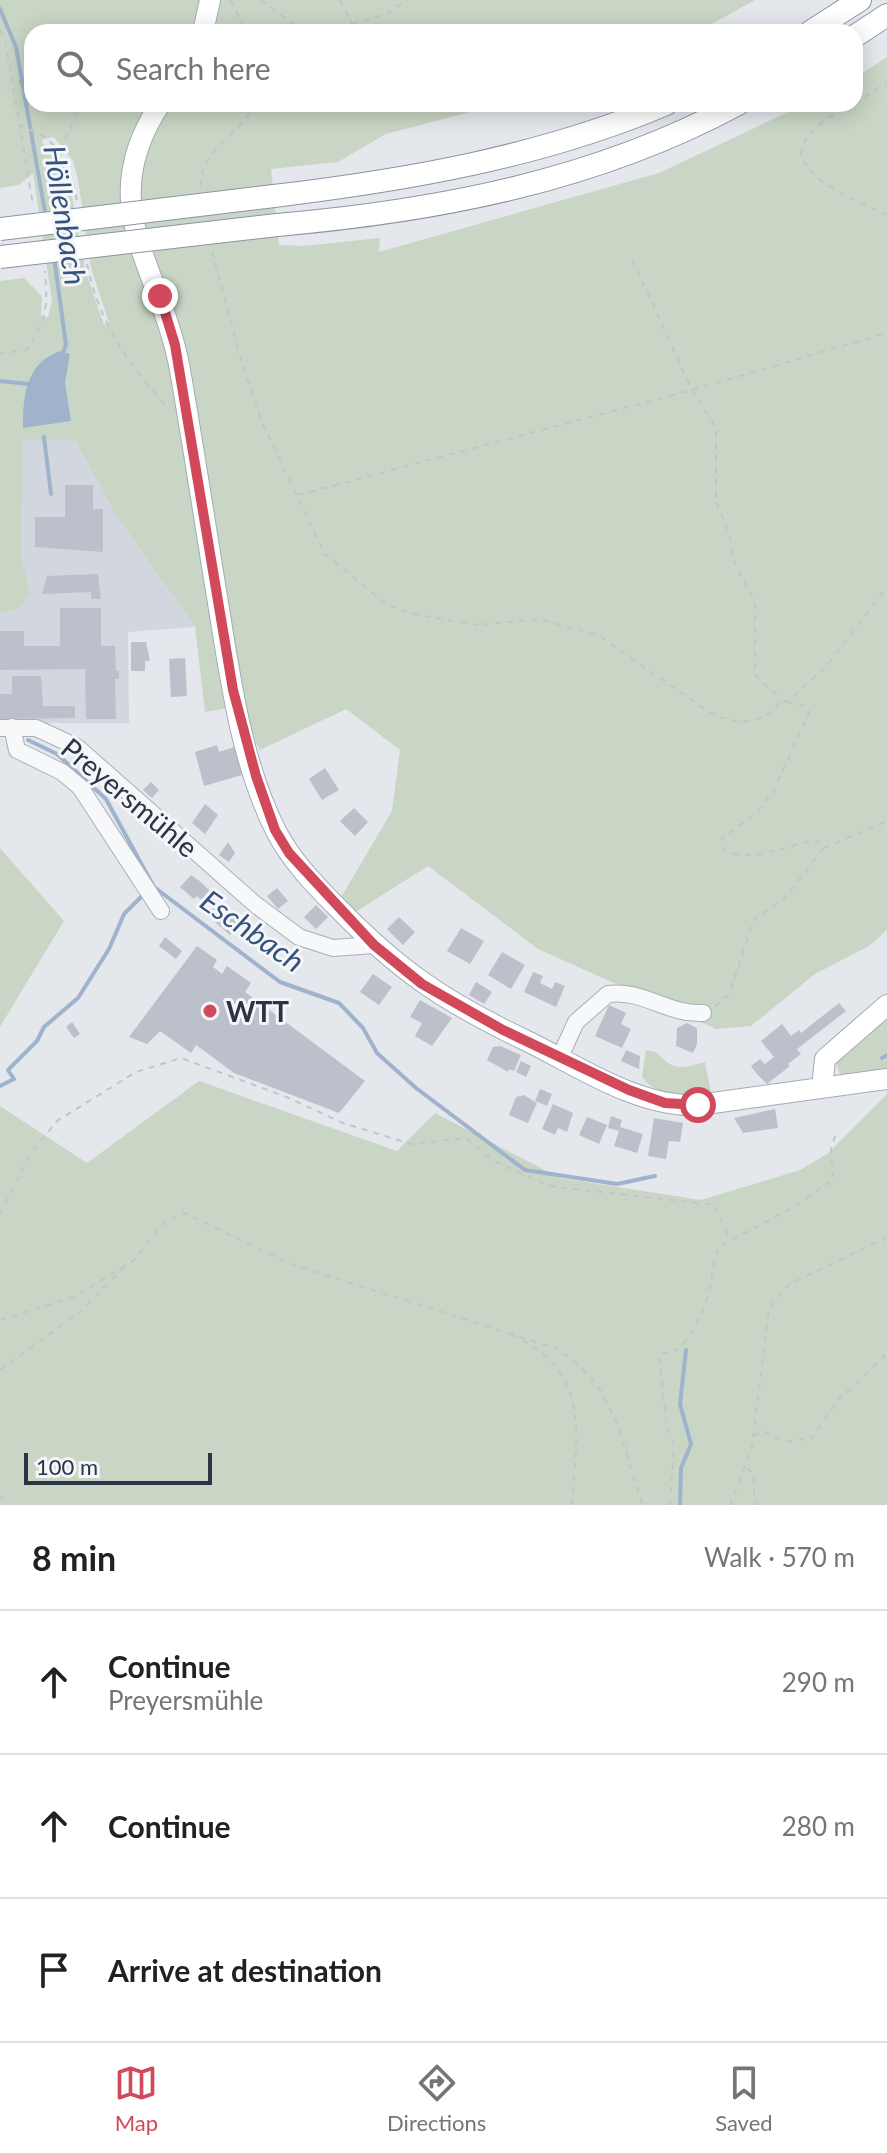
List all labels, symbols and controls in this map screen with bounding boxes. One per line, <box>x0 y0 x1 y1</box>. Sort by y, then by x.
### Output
search box <box>24 24 863 112</box>
icon: search <box>52 46 96 90</box>
text: Search here <box>116 50 271 86</box>
water label: Höllenbach <box>37 143 95 287</box>
route end <box>142 278 178 314</box>
street label: Preyersmühle <box>55 730 205 864</box>
water label: Eschbach <box>194 881 312 979</box>
place label: WTT <box>226 994 289 1028</box>
marker: WTT <box>201 1002 219 1020</box>
route start <box>680 1087 716 1123</box>
scale bar <box>24 1449 212 1485</box>
text: 100 m <box>36 1453 98 1480</box>
text: 8 min <box>32 1537 116 1578</box>
text: Walk · 570 m <box>704 1541 855 1573</box>
text: Continue <box>108 1648 231 1684</box>
icon: ahead <box>32 1660 76 1704</box>
text: 290 m <box>782 1666 855 1698</box>
text: Preyersmühle <box>108 1684 263 1716</box>
icon: ahead <box>32 1804 76 1848</box>
text: Continue <box>108 1808 231 1844</box>
text: 280 m <box>782 1810 855 1842</box>
icon: arrive <box>32 1948 76 1992</box>
text: Arrive at destination <box>108 1952 382 1988</box>
tab: Map <box>114 2061 158 2136</box>
tab: Directions <box>387 2061 486 2136</box>
tab: Saved <box>715 2061 773 2136</box>

